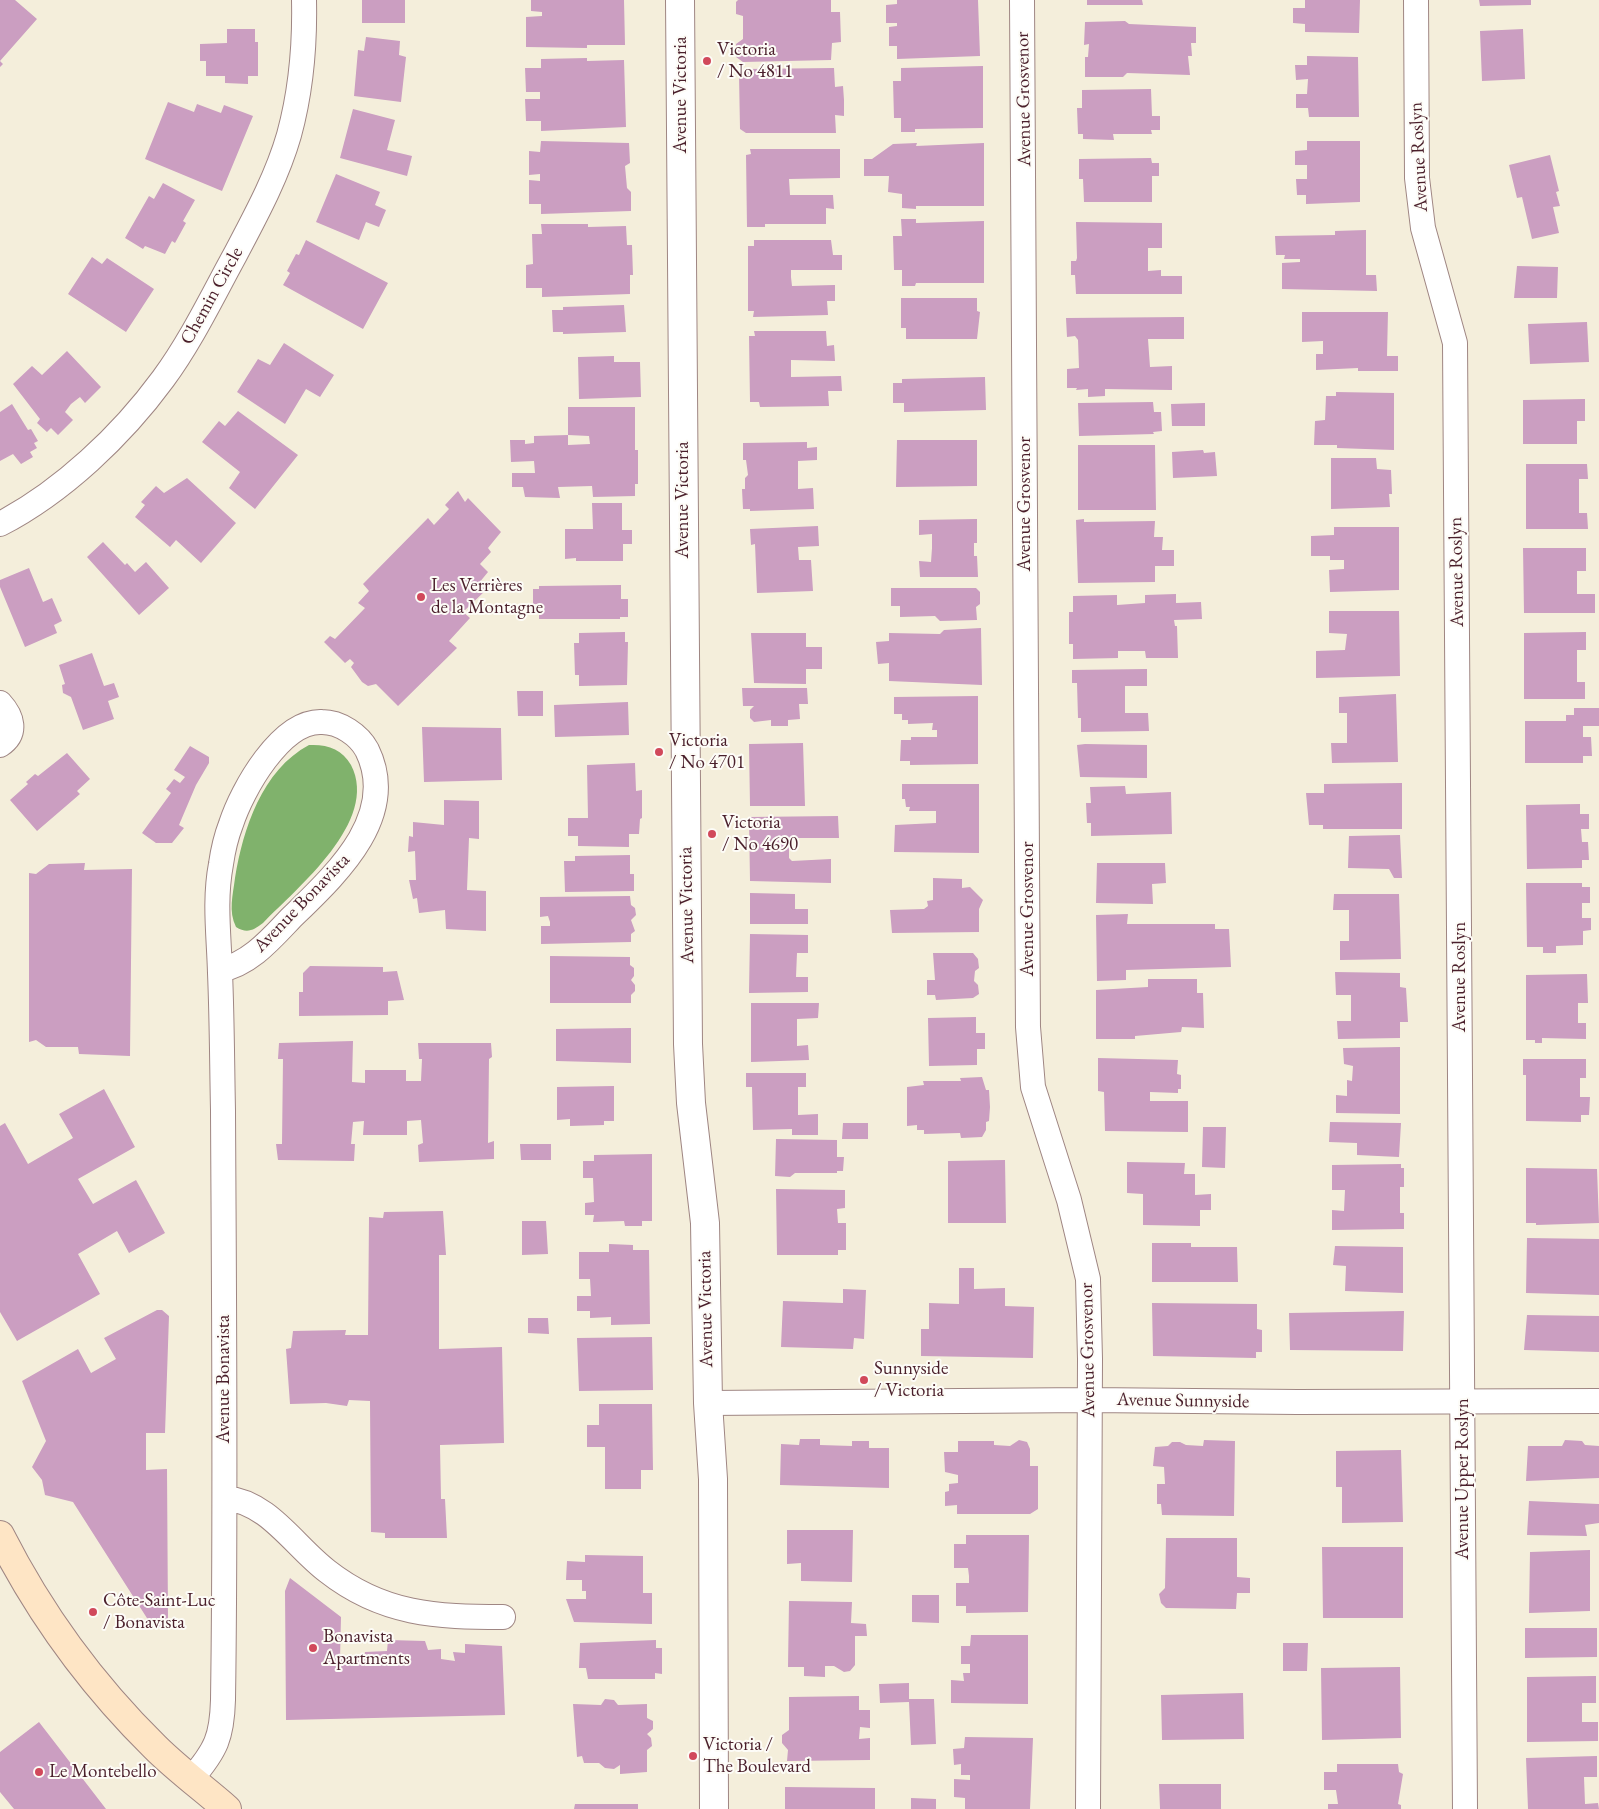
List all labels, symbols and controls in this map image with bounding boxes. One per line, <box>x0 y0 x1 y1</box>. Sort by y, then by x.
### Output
street label: Avenue Grosvenor <box>1011 31 1037 167</box>
street label: Avenue Victoria <box>670 36 692 154</box>
place label: Victoria / No 4811 <box>717 39 793 83</box>
marker: Victoria / No 4811 <box>701 55 713 67</box>
street label: Avenue Roslyn <box>1405 101 1433 213</box>
street label: Chemin Circle <box>176 243 248 349</box>
street label: Avenue Grosvenor <box>1014 436 1036 572</box>
street label: Avenue Victoria <box>672 441 694 559</box>
street label: Avenue Roslyn <box>1445 517 1469 627</box>
place label: Les Verrières de la Montagne <box>431 575 543 619</box>
marker: Les Verrières de la Montagne <box>415 591 427 603</box>
place label: Victoria / No 4701 <box>669 730 745 774</box>
marker: Victoria / No 4701 <box>653 746 665 758</box>
place label: Victoria / No 4690 <box>722 812 798 856</box>
marker: Victoria / No 4690 <box>706 828 718 840</box>
street label: Avenue Grosvenor <box>1017 841 1039 977</box>
street label: Avenue Victoria <box>675 846 699 964</box>
street label: Avenue Bonavista <box>249 849 355 957</box>
street label: Avenue Roslyn <box>1449 922 1471 1032</box>
street label: Avenue Victoria <box>694 1250 718 1368</box>
street label: Avenue Grosvenor <box>1075 1282 1101 1418</box>
street label: Avenue Bonavista <box>213 1315 235 1443</box>
place label: Sunnyside / Victoria <box>874 1358 948 1402</box>
marker: Sunnyside / Victoria <box>858 1374 870 1386</box>
street label: Avenue Sunnyside <box>1117 1388 1249 1414</box>
street label: Avenue Upper Roslyn <box>1452 1398 1474 1560</box>
place label: Côte-Saint-Luc / Bonavista <box>103 1590 216 1634</box>
marker: Côte-Saint-Luc / Bonavista <box>87 1606 99 1618</box>
place label: Bonavista Apartments <box>323 1626 410 1670</box>
marker: Bonavista Apartments <box>307 1642 319 1654</box>
place label: Victoria / The Boulevard <box>703 1734 811 1778</box>
marker: Victoria / The Boulevard <box>687 1750 699 1762</box>
place label: Le Montebello <box>49 1761 157 1783</box>
marker: Le Montebello <box>33 1766 45 1778</box>

